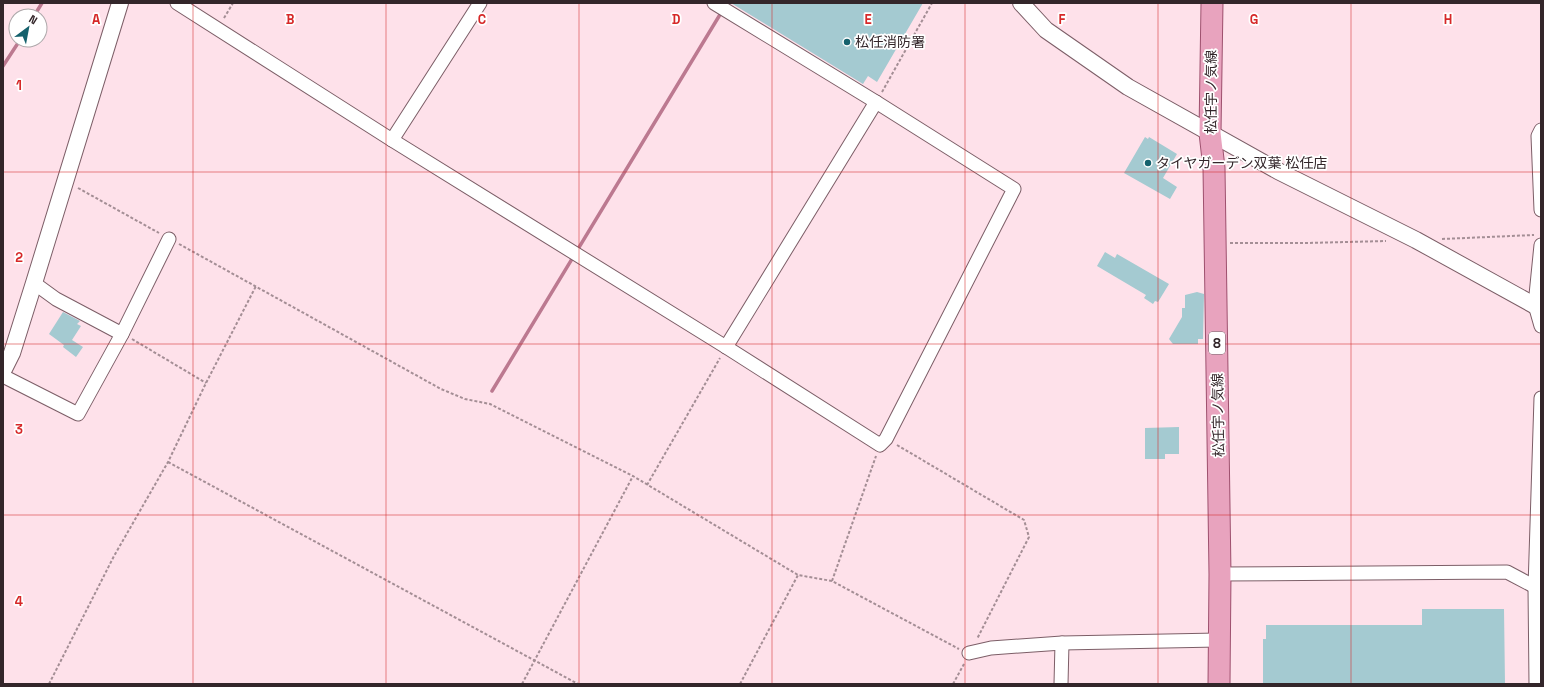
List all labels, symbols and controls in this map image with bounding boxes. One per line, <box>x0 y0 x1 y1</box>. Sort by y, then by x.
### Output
north arrow <box>8 8 48 48</box>
text: A <box>92 11 101 28</box>
text: B <box>286 11 295 28</box>
text: C <box>478 11 486 28</box>
text: D <box>672 11 681 28</box>
text: E <box>864 11 872 28</box>
text: F <box>1059 11 1066 28</box>
text: G <box>1250 11 1258 28</box>
text: H <box>1444 11 1452 28</box>
text: N <box>26 12 40 27</box>
place label: 松任消防署 <box>855 33 925 51</box>
marker: 松任消防署 <box>842 37 852 47</box>
street label: 松任宇ノ気線 <box>1202 50 1220 134</box>
text: 1 <box>16 77 22 94</box>
place label: タイヤガーデン双葉 松任店 <box>1156 154 1327 172</box>
marker: タイヤガーデン双葉 松任店 <box>1143 158 1153 168</box>
text: 2 <box>15 249 23 266</box>
road number: 8 <box>1209 332 1225 354</box>
street label: 松任宇ノ気線 <box>1208 373 1228 457</box>
text: 3 <box>15 421 23 438</box>
text: 4 <box>15 593 23 610</box>

